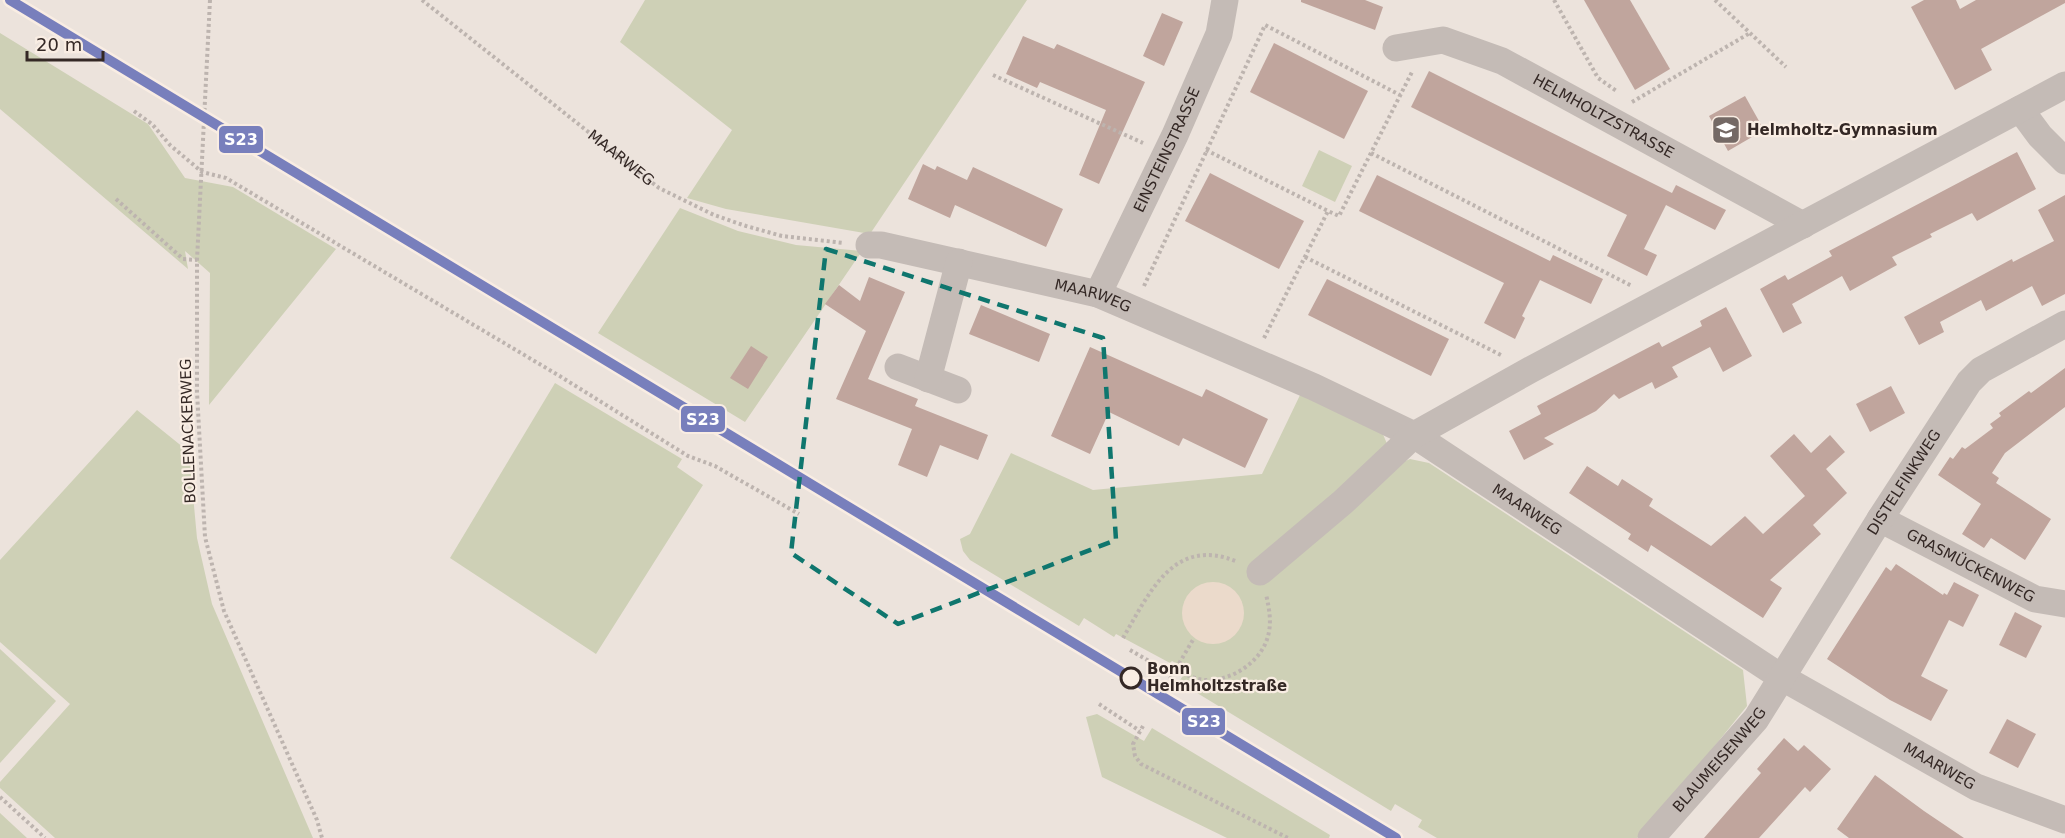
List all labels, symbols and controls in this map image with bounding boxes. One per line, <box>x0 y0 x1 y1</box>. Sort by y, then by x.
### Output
scale bar <box>27 24 104 62</box>
text: 20 m <box>36 34 82 55</box>
street label: HELMHOLTZSTRASSE <box>1530 71 1677 162</box>
street label: EINSTEINSTRASSE <box>1130 84 1204 215</box>
school or university icon: Helmholtz-Gymnasium <box>1710 114 1742 146</box>
place label: Helmholtz-Gymnasium <box>1747 121 1938 139</box>
line badge: S23 <box>218 125 264 154</box>
street label: MAARWEG <box>584 126 658 190</box>
text: S23 <box>224 130 258 149</box>
street label: MAARWEG <box>1053 275 1134 316</box>
street label: BOLLENACKERWEG <box>176 358 200 504</box>
line badge: S23 <box>680 405 726 433</box>
text: S23 <box>686 410 720 429</box>
street label: DISTELFINKWEG <box>1863 426 1945 538</box>
street label: MAARWEG <box>1489 480 1565 539</box>
street label: GRASMÜCKENWEG <box>1903 525 2038 606</box>
place label: Bonn Helmholtzstraße <box>1147 660 1287 695</box>
marker: Bonn Helmholtzstraße <box>1120 667 1142 689</box>
street label: BLAUMEISENWEG <box>1669 704 1770 816</box>
line badge: S23 <box>1181 707 1226 736</box>
text: S23 <box>1187 712 1221 731</box>
street label: MAARWEG <box>1900 739 1979 794</box>

